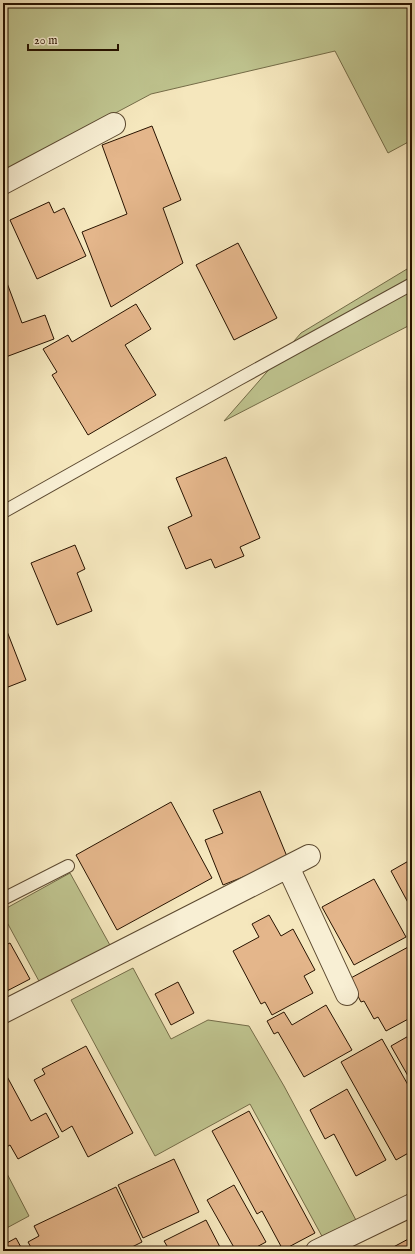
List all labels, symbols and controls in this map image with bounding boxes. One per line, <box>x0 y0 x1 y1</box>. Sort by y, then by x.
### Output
scale bar <box>28 26 118 52</box>
text: 20 m <box>34 33 57 48</box>

